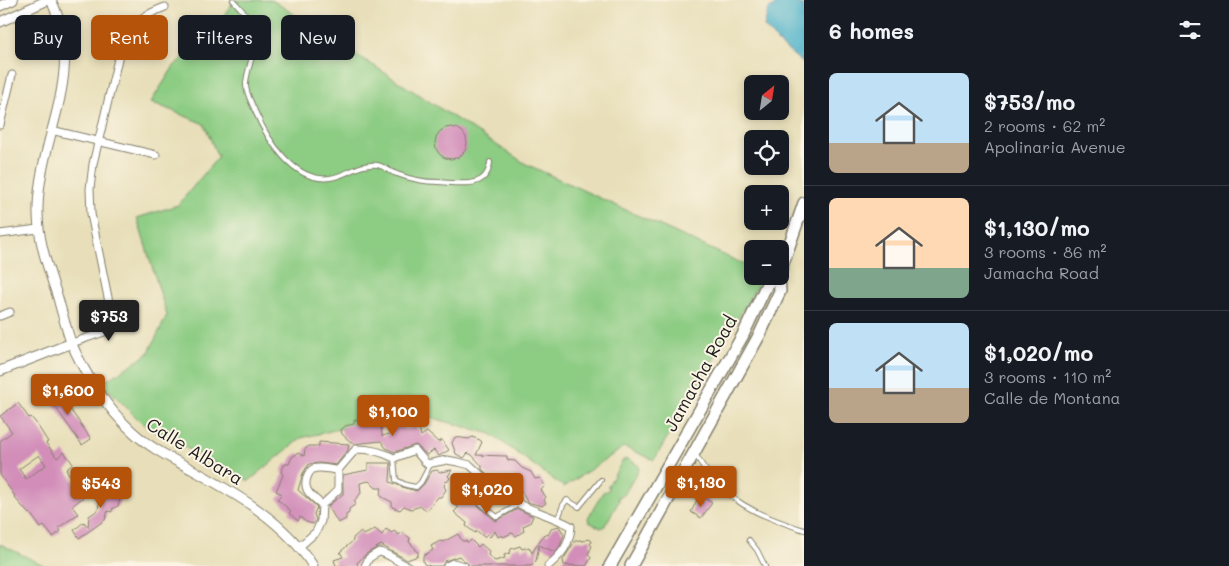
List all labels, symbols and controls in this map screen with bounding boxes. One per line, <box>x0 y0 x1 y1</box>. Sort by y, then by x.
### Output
chip: Buy <box>15 15 81 60</box>
chip: Rent <box>91 15 168 60</box>
chip: Filters <box>178 15 271 60</box>
chip: New <box>281 15 355 60</box>
icon: filters <box>1176 16 1204 44</box>
text: 6 homes <box>829 17 914 44</box>
north arrow <box>744 75 789 120</box>
map controls <box>744 75 789 285</box>
text: $753/mo <box>984 88 1075 115</box>
icon: home <box>869 93 929 153</box>
text: 2 rooms · 62 m² <box>984 115 1105 136</box>
button: locate <box>744 130 789 175</box>
text: Apolinaria Avenue <box>984 136 1126 157</box>
button: + <box>744 185 789 230</box>
text: $1,130/mo <box>984 214 1090 241</box>
icon: home <box>869 218 929 278</box>
button: − <box>744 240 789 285</box>
text: 3 rooms · 86 m² <box>984 241 1107 262</box>
text: Jamacha Road <box>984 262 1099 283</box>
pin: $753 <box>79 300 139 342</box>
text: $753 <box>90 305 128 326</box>
street label: Jamacha Road <box>658 311 742 435</box>
text: $1,020/mo <box>984 339 1093 366</box>
icon: home <box>869 343 929 403</box>
text: 3 rooms · 110 m² <box>984 366 1111 387</box>
pin: $1,600 <box>27 374 109 416</box>
text: $1,600 <box>42 379 94 400</box>
text: Calle de Montana <box>984 387 1121 408</box>
pin: $1,100 <box>352 394 434 437</box>
text: $1,100 <box>368 400 418 421</box>
street label: Calle Albara <box>142 412 248 490</box>
pin: $543 <box>71 466 131 509</box>
pin: $1,130 <box>660 466 742 508</box>
text: $1,130 <box>677 471 725 492</box>
text: $543 <box>82 472 120 493</box>
pin: $1,020 <box>446 472 528 515</box>
text: $1,020 <box>461 478 513 499</box>

